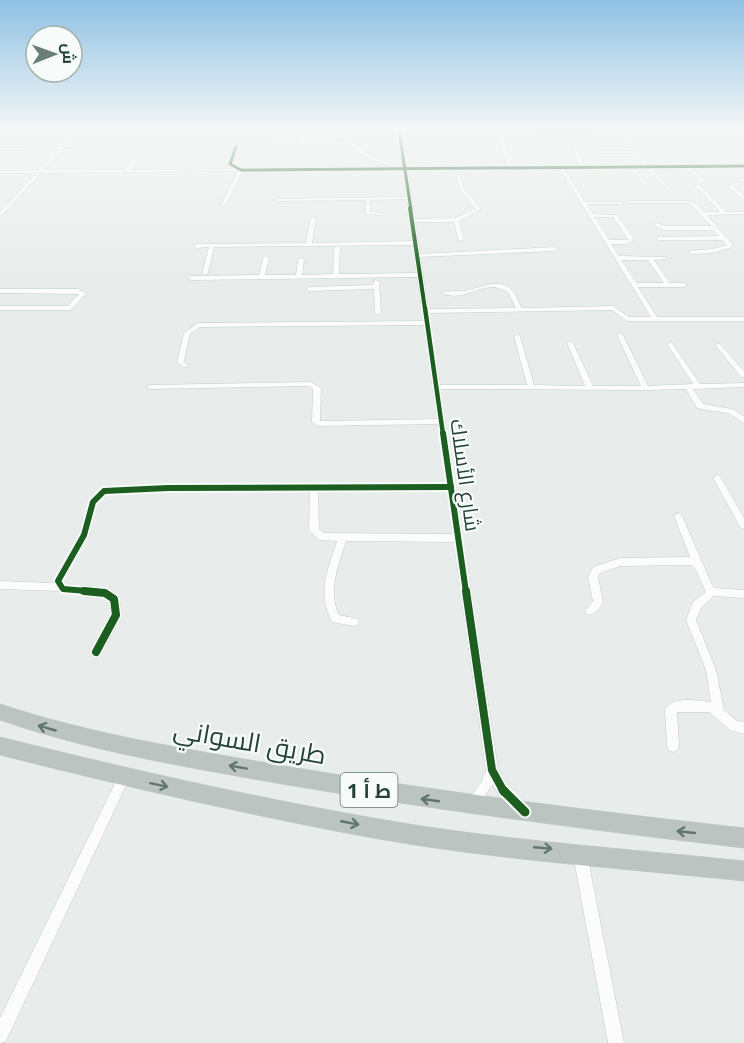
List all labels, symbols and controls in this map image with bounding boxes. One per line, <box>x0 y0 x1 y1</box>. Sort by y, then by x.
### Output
north arrow <box>24 24 84 84</box>
text: ش <box>58 43 80 64</box>
street label: شارع الأسلاك <box>443 417 488 533</box>
street label: طريق السواني <box>170 710 329 776</box>
one-way arrow <box>38 722 57 733</box>
one-way arrow <box>228 761 248 772</box>
road number: ط أ 1 <box>340 773 398 807</box>
one-way arrow <box>148 780 168 791</box>
one-way arrow <box>420 794 440 805</box>
one-way arrow <box>340 818 359 829</box>
one-way arrow <box>676 826 696 837</box>
one-way arrow <box>533 843 553 854</box>

